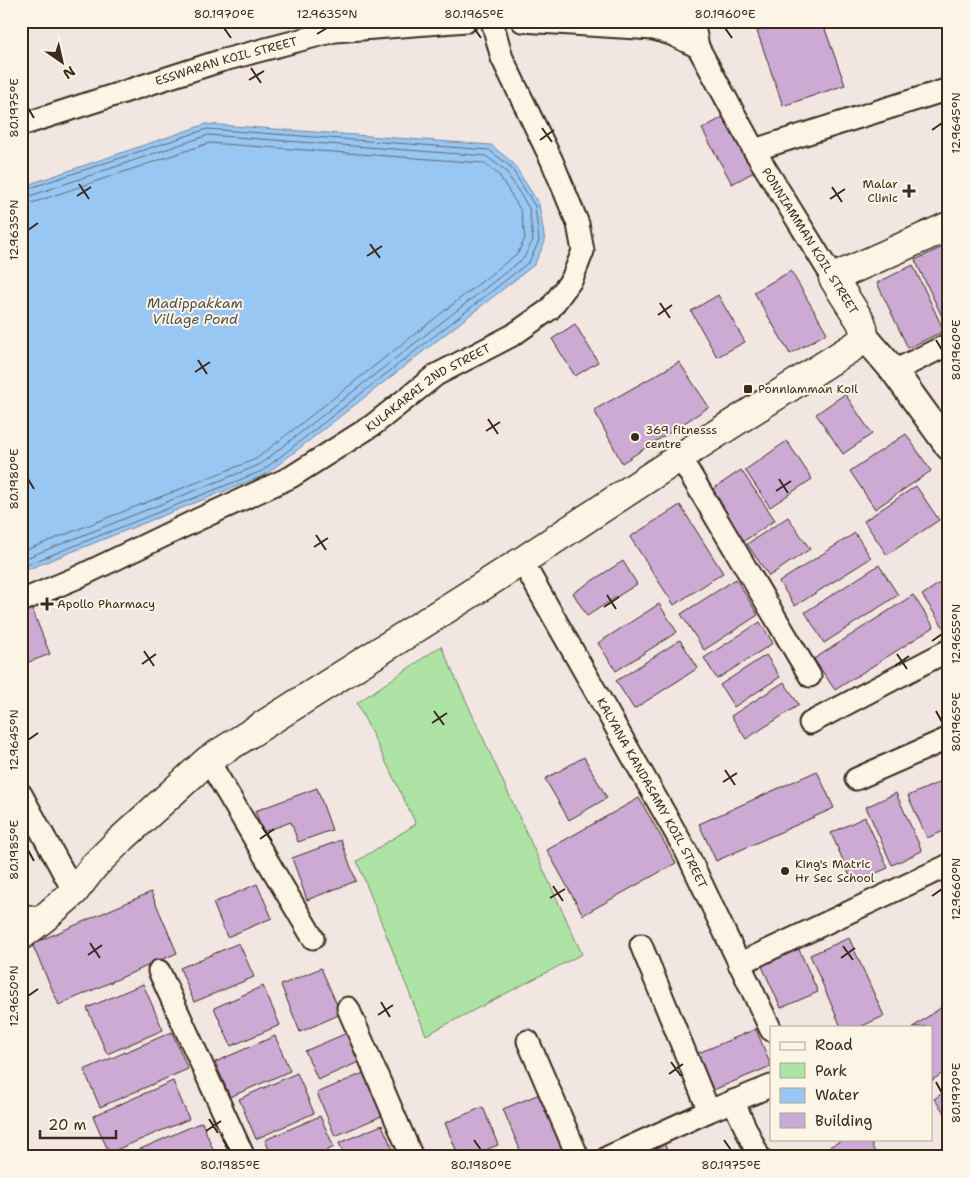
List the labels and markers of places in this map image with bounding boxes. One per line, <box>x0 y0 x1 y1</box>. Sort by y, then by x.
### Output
place label: Malar Clinic <box>863 176 898 206</box>
marker: Malar Clinic <box>902 184 916 198</box>
place label: Ponniamman Koil <box>758 381 858 397</box>
marker: Ponniamman Koil <box>742 383 754 395</box>
place label: 369 fitnesss centre <box>645 422 717 452</box>
marker: 369 fitnesss centre <box>629 431 641 443</box>
place label: Apollo Pharmacy <box>57 596 155 612</box>
marker: Apollo Pharmacy <box>41 598 53 610</box>
place label: King's Matric Hr Sec School <box>795 856 875 886</box>
marker: King's Matric Hr Sec School <box>779 865 791 877</box>

